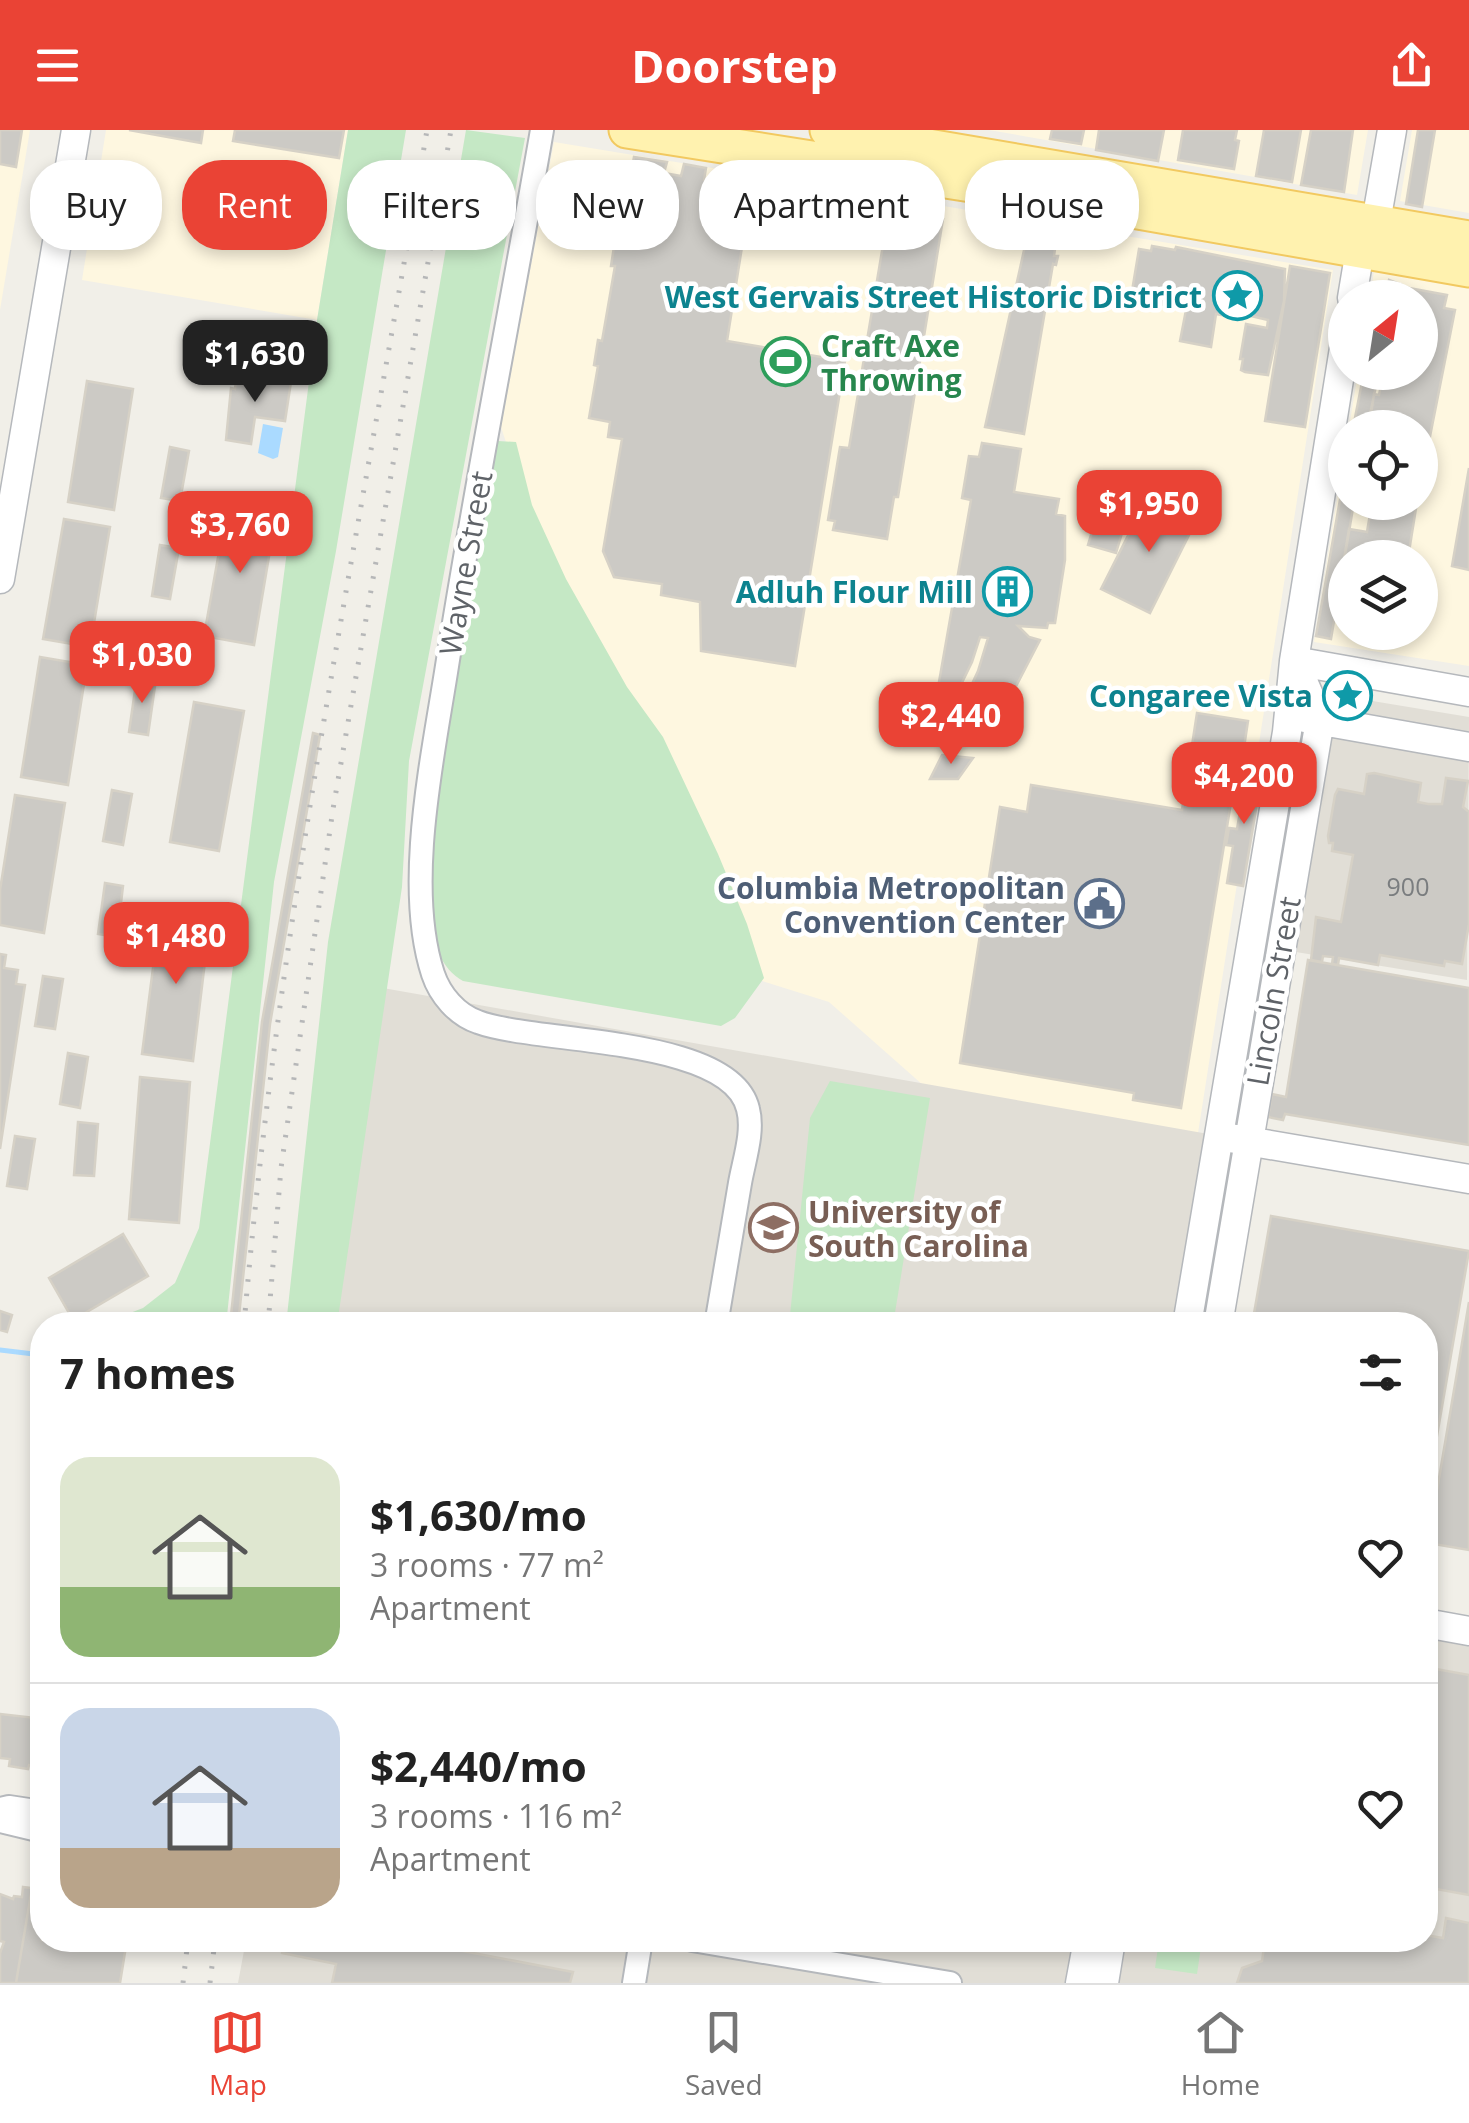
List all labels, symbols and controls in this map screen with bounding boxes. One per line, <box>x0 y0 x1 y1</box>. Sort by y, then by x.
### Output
text: Doorstep <box>631 35 838 96</box>
icon: menu <box>30 38 85 93</box>
icon: share <box>1384 38 1439 93</box>
chip: Buy <box>30 160 162 250</box>
chip: Rent <box>182 160 327 250</box>
chip: Filters <box>347 160 516 250</box>
chip: New <box>536 160 679 250</box>
chip: Apartment <box>699 160 945 250</box>
chip: House <box>965 160 1139 250</box>
place icon: West Gervais Street Historic District <box>1211 270 1263 322</box>
place label: West Gervais Street Historic District <box>665 276 1202 317</box>
north arrow <box>1328 280 1438 390</box>
map controls <box>1328 280 1438 650</box>
pin: $1,630 <box>174 320 336 405</box>
place label: Craft Axe Throwing <box>821 325 962 400</box>
text: $1,630 <box>205 331 305 374</box>
sports icon: Craft Axe Throwing <box>760 336 812 388</box>
button: locate <box>1328 410 1438 520</box>
street label: Wayne Street <box>429 468 501 658</box>
pin: $1,950 <box>1068 470 1230 555</box>
text: $1,950 <box>1099 481 1199 524</box>
pin: $3,760 <box>159 491 321 576</box>
text: $3,760 <box>190 502 290 545</box>
button: layers <box>1328 540 1438 650</box>
building icon: Adluh Flour Mill <box>982 565 1034 617</box>
place label: Adluh Flour Mill <box>736 571 973 612</box>
pin: $1,030 <box>61 621 223 706</box>
text: $1,030 <box>92 632 192 675</box>
place icon: Congaree Vista <box>1322 669 1374 721</box>
place label: Congaree Vista <box>1089 675 1313 716</box>
pin: $2,440 <box>870 682 1032 767</box>
text: $2,440 <box>901 693 1001 736</box>
pin: $4,200 <box>1163 742 1325 827</box>
text: $4,200 <box>1194 753 1294 796</box>
place label: Columbia Metropolitan Convention Center <box>717 867 1065 942</box>
house number: 900 <box>1387 869 1429 903</box>
public building icon: Columbia Metropolitan Convention Center <box>1074 878 1126 930</box>
street label: Lincoln Street <box>1236 893 1310 1089</box>
pin: $1,480 <box>95 902 257 987</box>
text: $1,480 <box>126 913 226 956</box>
place label: University of South Carolina <box>808 1191 1029 1266</box>
school or university icon: University of South Carolina <box>747 1202 799 1254</box>
text: 7 homes <box>60 1344 235 1401</box>
icon: filters <box>1353 1345 1408 1400</box>
text: $1,630/mo <box>370 1486 587 1543</box>
icon: home <box>140 1497 260 1617</box>
icon: heart <box>1353 1530 1408 1585</box>
text: 3 rooms · 77 m² <box>370 1543 604 1586</box>
text: Apartment <box>370 1586 531 1629</box>
text: $2,440/mo <box>370 1737 587 1794</box>
icon: home <box>140 1748 260 1868</box>
icon: heart <box>1353 1781 1408 1836</box>
text: 3 rooms · 116 m² <box>370 1794 622 1837</box>
text: Apartment <box>370 1837 531 1880</box>
tab: Map <box>209 2005 267 2103</box>
tab: Saved <box>685 2005 763 2103</box>
tab: Home <box>1181 2005 1260 2103</box>

